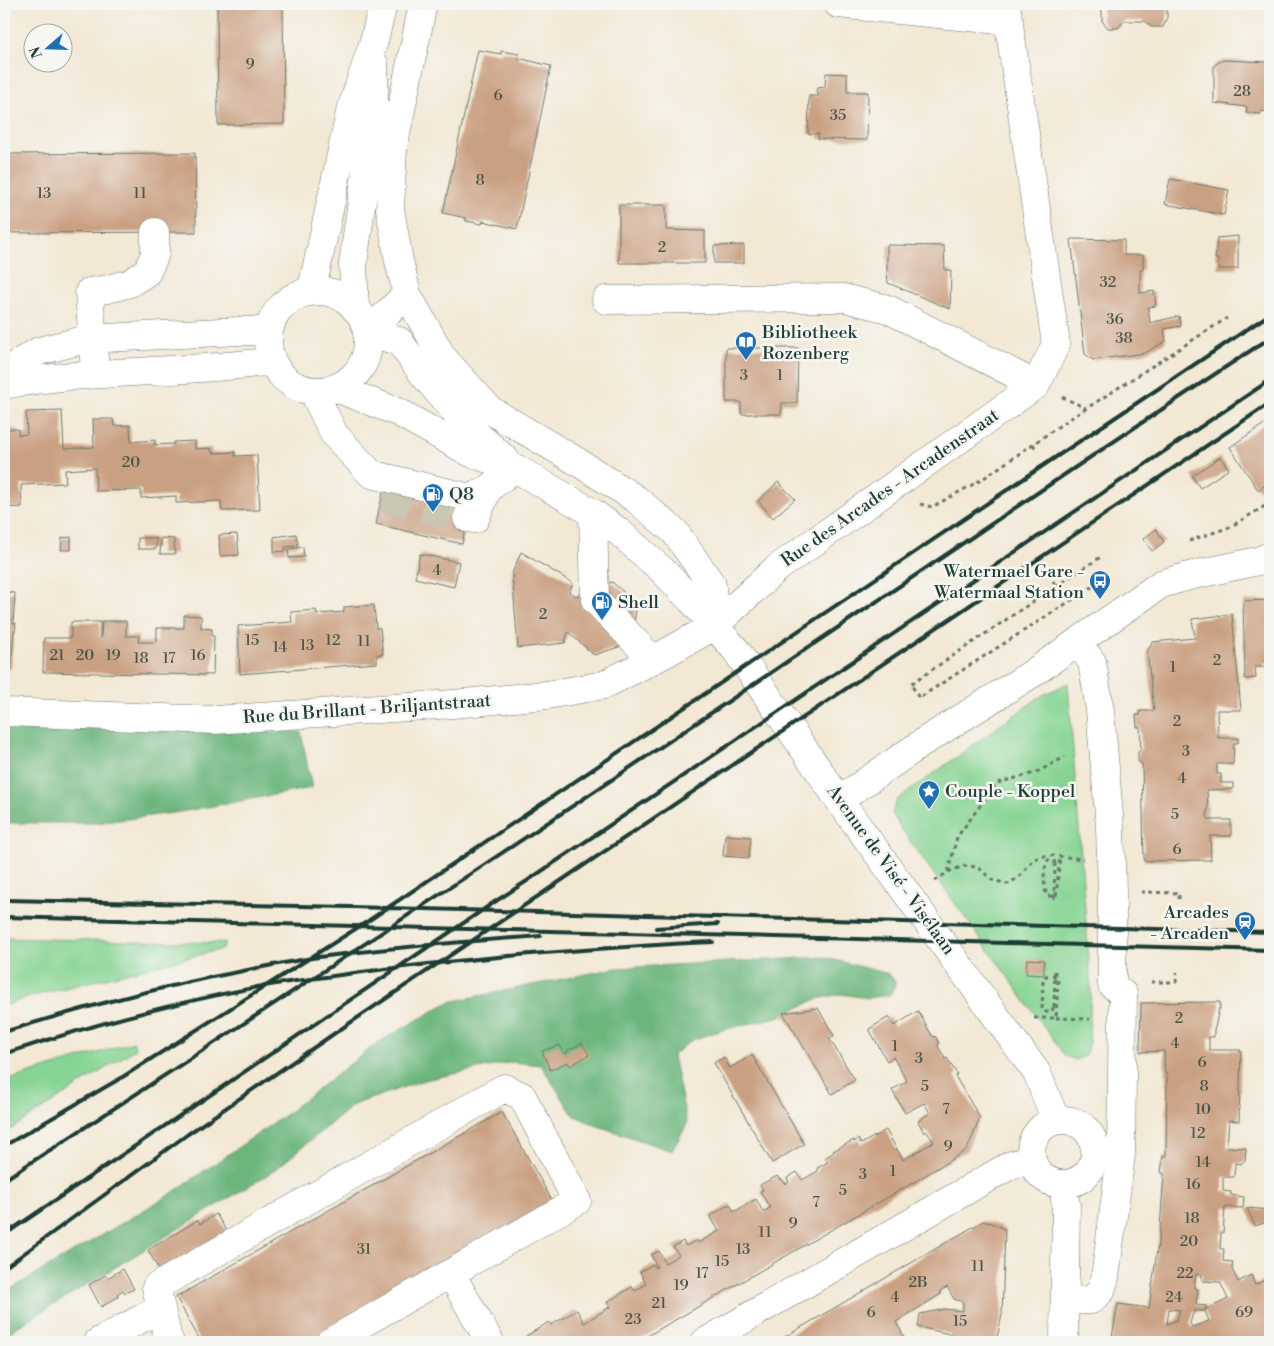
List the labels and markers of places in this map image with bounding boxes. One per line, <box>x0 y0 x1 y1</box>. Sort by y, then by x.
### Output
place label: Bibliotheek Rozenberg <box>761 321 859 365</box>
library icon: Bibliotheek Rozenberg <box>734 330 758 361</box>
fuel station icon: Q8 <box>421 482 445 513</box>
place label: Q8 <box>449 483 474 506</box>
place label: Watermael Gare - Watermaal Station <box>933 560 1084 604</box>
bus stop icon: Watermael Gare - Watermaal Station <box>1088 569 1112 600</box>
fuel station icon: Shell <box>590 590 614 621</box>
place label: Shell <box>618 591 659 614</box>
place icon: Couple - Koppel <box>917 779 941 810</box>
place label: Couple - Koppel <box>945 780 1076 803</box>
place label: Arcades - Arcaden <box>1150 901 1229 945</box>
station icon: Arcades - Arcaden <box>1233 910 1257 941</box>

